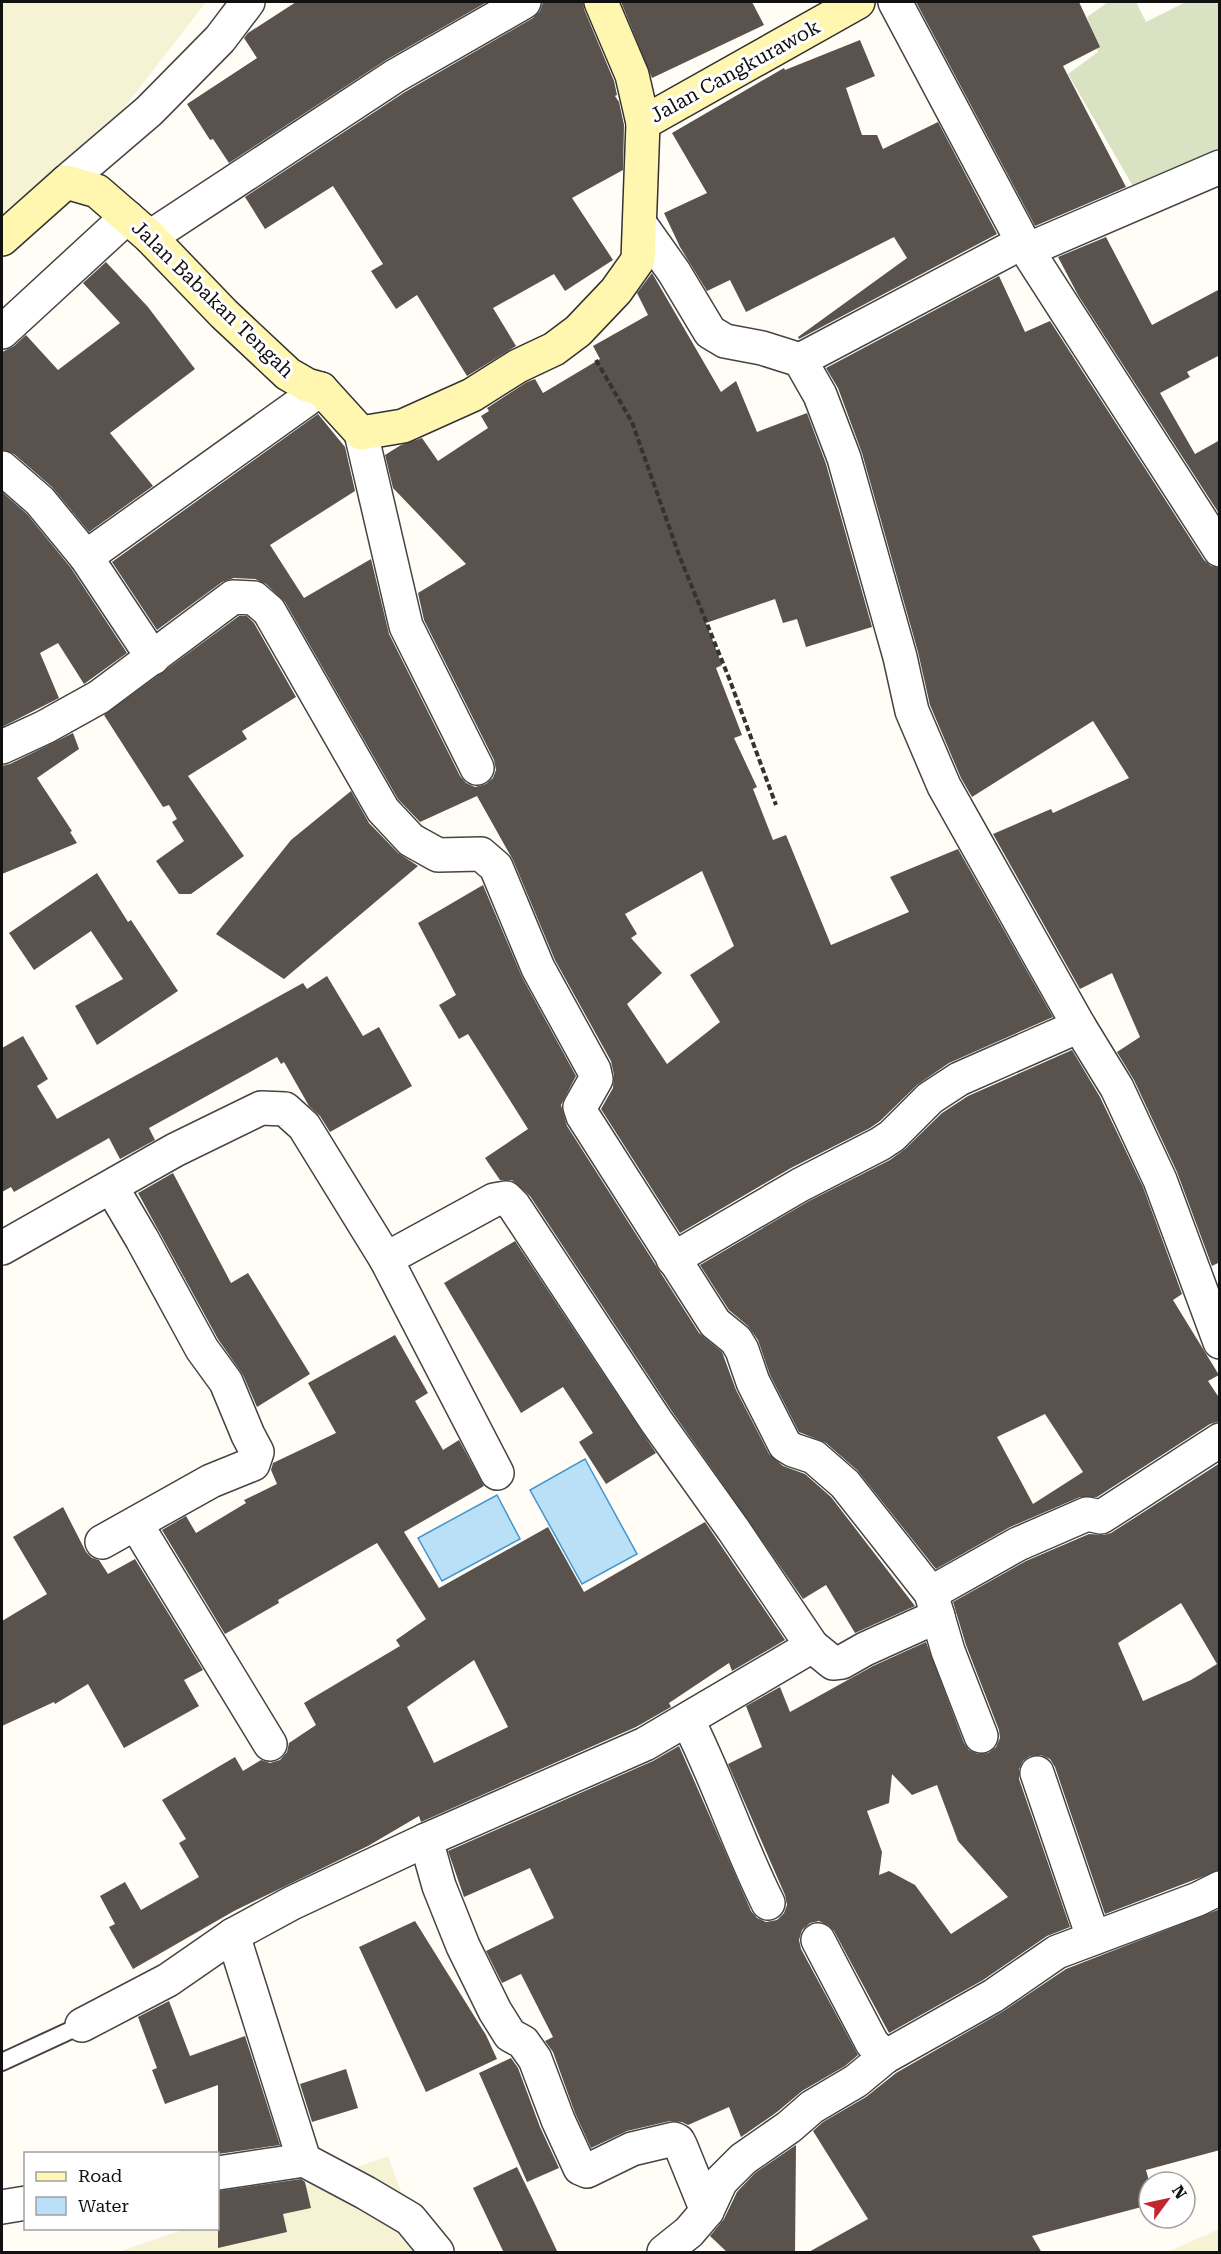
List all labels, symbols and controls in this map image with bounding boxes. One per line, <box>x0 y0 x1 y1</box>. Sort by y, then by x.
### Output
street label: Jalan Cangkurawok <box>646 14 824 128</box>
street label: Jalan Babakan Tengah <box>127 215 299 383</box>
legend <box>24 2152 219 2230</box>
text: Road <box>78 2165 123 2186</box>
north arrow <box>1137 2170 1197 2230</box>
text: N <box>1168 2182 1190 2202</box>
text: Water <box>78 2195 129 2216</box>

